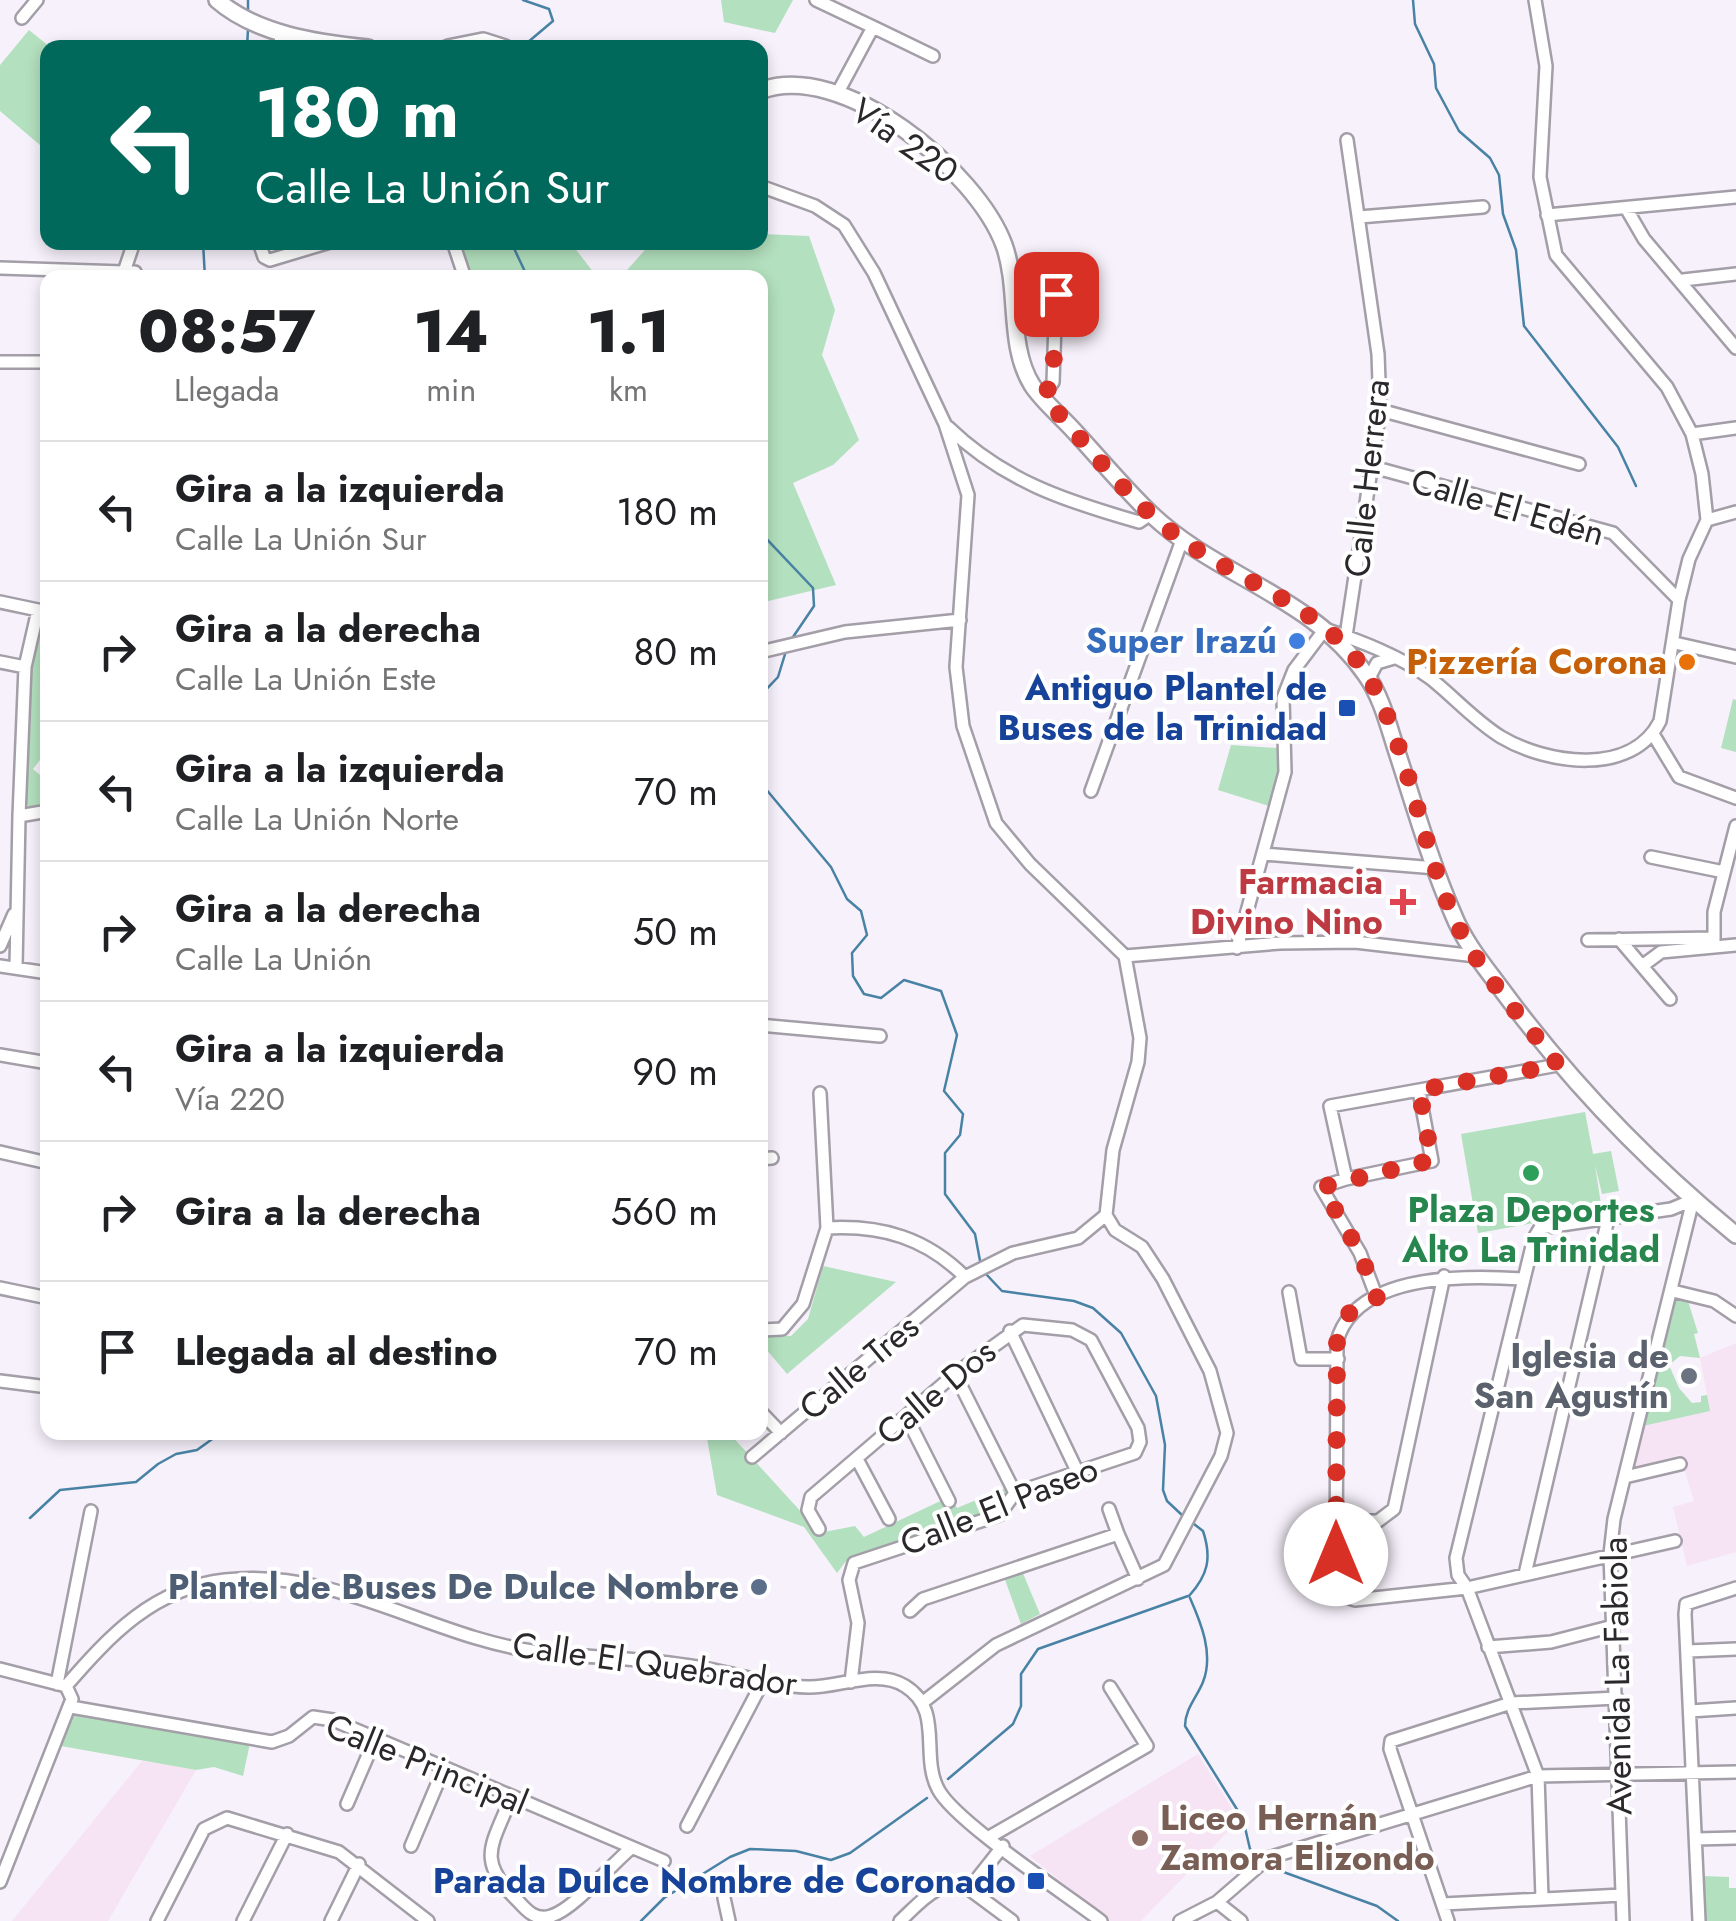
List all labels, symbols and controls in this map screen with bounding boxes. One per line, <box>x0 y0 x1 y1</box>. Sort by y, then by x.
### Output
text: 180 m <box>255 62 459 163</box>
icon: left <box>90 80 220 210</box>
street label: Vía 220 <box>841 86 969 196</box>
text: Calle La Unión Sur <box>255 155 609 220</box>
pin <box>1014 252 1099 337</box>
icon: arrive <box>1029 267 1084 322</box>
text: 08:57 <box>138 288 315 375</box>
text: 14 <box>413 288 489 375</box>
text: 1.1 <box>587 288 670 375</box>
text: Llegada <box>174 367 279 413</box>
text: min <box>426 367 476 413</box>
text: km <box>609 367 648 413</box>
street label: Calle Herrera <box>1332 377 1402 579</box>
street label: Calle El Edén <box>1406 456 1610 558</box>
text: Gira a la izquierda <box>175 461 505 516</box>
icon: left <box>90 484 145 539</box>
text: 180 m <box>616 484 718 539</box>
text: Calle La Unión Sur <box>175 516 427 562</box>
text: Gira a la derecha <box>175 601 481 656</box>
place label: Super Irazú <box>1086 616 1277 666</box>
icon: right <box>90 624 145 679</box>
text: 80 m <box>633 624 718 679</box>
marker: Super Irazú <box>1286 630 1308 652</box>
place label: Pizzería Corona <box>1406 637 1667 687</box>
marker: Pizzería Corona <box>1676 651 1698 673</box>
text: Calle La Unión Este <box>175 656 436 702</box>
place label: Antiguo Plantel de Buses de la Trinidad <box>997 663 1327 753</box>
marker: Antiguo Plantel de Buses de la Trinidad <box>1336 697 1358 719</box>
text: Gira a la izquierda <box>175 741 505 796</box>
icon: left <box>90 764 145 819</box>
text: 70 m <box>634 764 718 819</box>
text: Calle La Unión Norte <box>175 796 459 842</box>
place label: Farmacia Divino Nino <box>1190 857 1383 947</box>
text: Gira a la derecha <box>175 881 481 936</box>
marker: Farmacia Divino Nino <box>1392 891 1414 913</box>
icon: right <box>90 904 145 959</box>
text: 50 m <box>633 904 718 959</box>
text: Calle La Unión <box>175 936 372 982</box>
text: Gira a la izquierda <box>175 1021 505 1076</box>
icon: left <box>90 1044 145 1099</box>
text: 90 m <box>632 1044 718 1099</box>
text: Vía 220 <box>175 1076 285 1122</box>
marker: Plaza Deportes Alto La Trinidad <box>1520 1162 1542 1184</box>
icon: right <box>90 1184 145 1239</box>
text: Gira a la derecha <box>175 1184 481 1239</box>
text: 560 m <box>611 1184 718 1239</box>
place label: Plaza Deportes Alto La Trinidad <box>1401 1185 1660 1275</box>
street label: Calle Tres <box>788 1302 930 1432</box>
icon: arrive <box>90 1324 145 1379</box>
text: Llegada al destino <box>175 1324 498 1379</box>
text: 70 m <box>634 1324 718 1379</box>
street label: Calle Dos <box>865 1327 1007 1457</box>
place label: Iglesia de San Agustín <box>1474 1331 1669 1421</box>
marker: Iglesia de San Agustín <box>1678 1365 1700 1387</box>
street label: Calle El Paseo <box>893 1444 1105 1568</box>
position arrow <box>1284 1502 1388 1606</box>
street label: Avenida La Fabiola <box>1590 1536 1644 1816</box>
place label: Plantel de Buses De Dulce Nombre <box>168 1562 739 1612</box>
marker: Plantel de Buses De Dulce Nombre <box>748 1576 770 1598</box>
street label: Calle El Quebrador <box>509 1619 801 1709</box>
street label: Calle Principal <box>318 1701 536 1827</box>
place label: Liceo Hernán Zamora Elizondo <box>1160 1793 1435 1883</box>
marker: Liceo Hernán Zamora Elizondo <box>1129 1827 1151 1849</box>
place label: Parada Dulce Nombre de Coronado <box>433 1856 1016 1906</box>
marker: Parada Dulce Nombre de Coronado <box>1025 1870 1047 1892</box>

